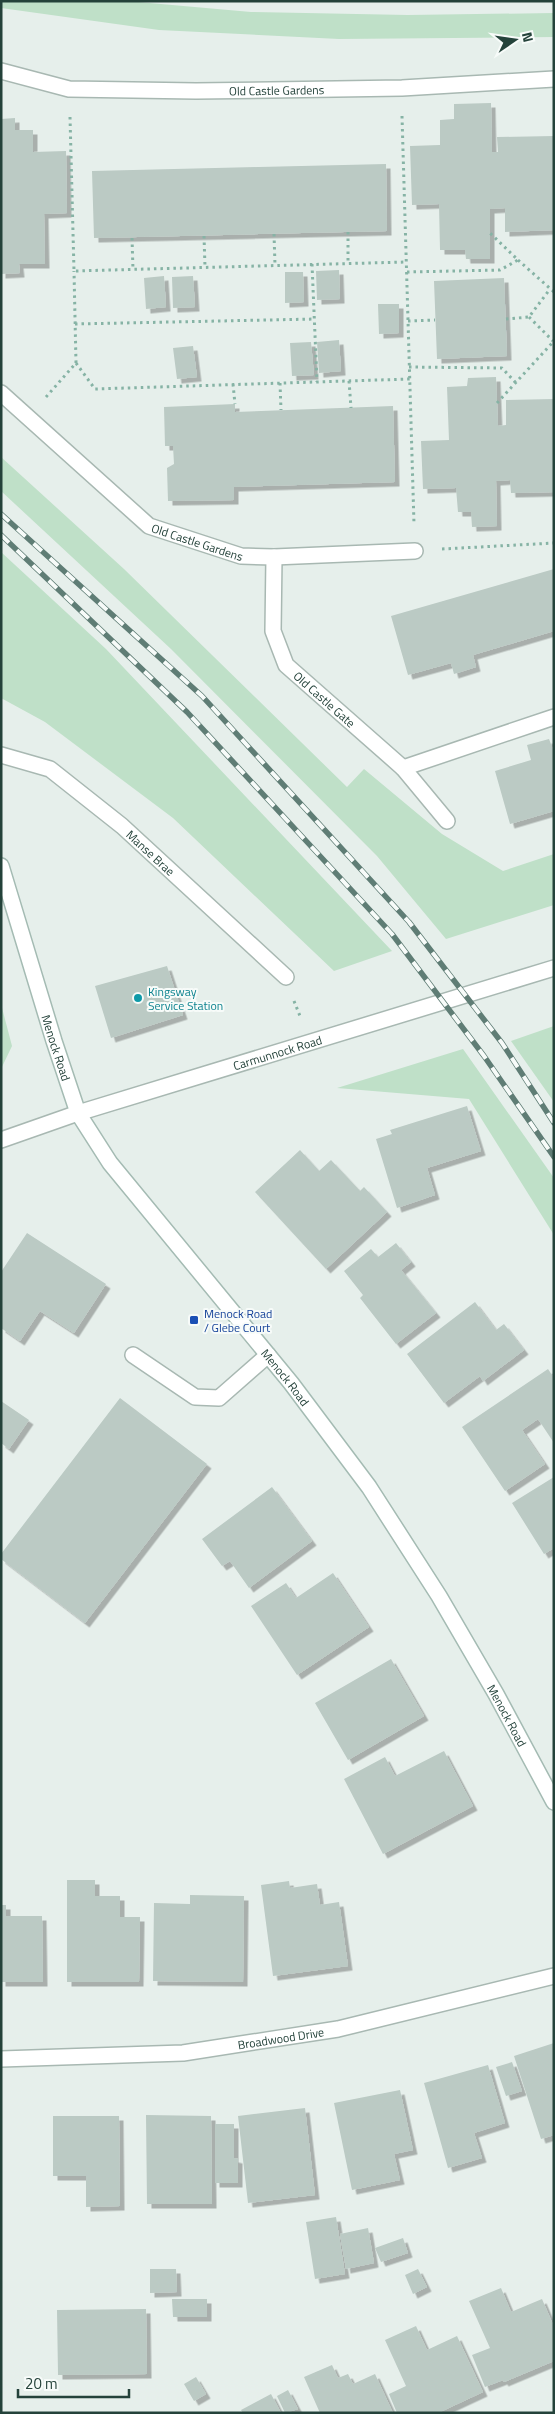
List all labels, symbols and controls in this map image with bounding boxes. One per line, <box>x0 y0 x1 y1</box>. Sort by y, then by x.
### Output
north arrow <box>490 15 540 65</box>
text: N <box>517 30 539 44</box>
street label: Old Castle Gardens <box>229 80 325 100</box>
street label: Old Castle Gardens <box>149 518 246 566</box>
street label: Old Castle Gate <box>289 666 360 732</box>
street label: Manse Brae <box>122 825 180 880</box>
place label: Kingsway Service Station <box>148 982 223 1015</box>
marker: Kingsway Service Station <box>132 992 144 1004</box>
street label: Menock Road <box>37 1012 76 1083</box>
street label: Carmunnock Road <box>231 1030 324 1075</box>
place label: Menock Road / Glebe Court <box>204 1304 272 1337</box>
marker: Menock Road / Glebe Court <box>188 1314 200 1326</box>
street label: Menock Road <box>257 1344 314 1410</box>
street label: Menock Road <box>483 1680 532 1750</box>
street label: Broadwood Drive <box>236 2022 325 2054</box>
scale bar <box>18 2366 129 2398</box>
text: 20 m <box>25 2372 58 2395</box>

